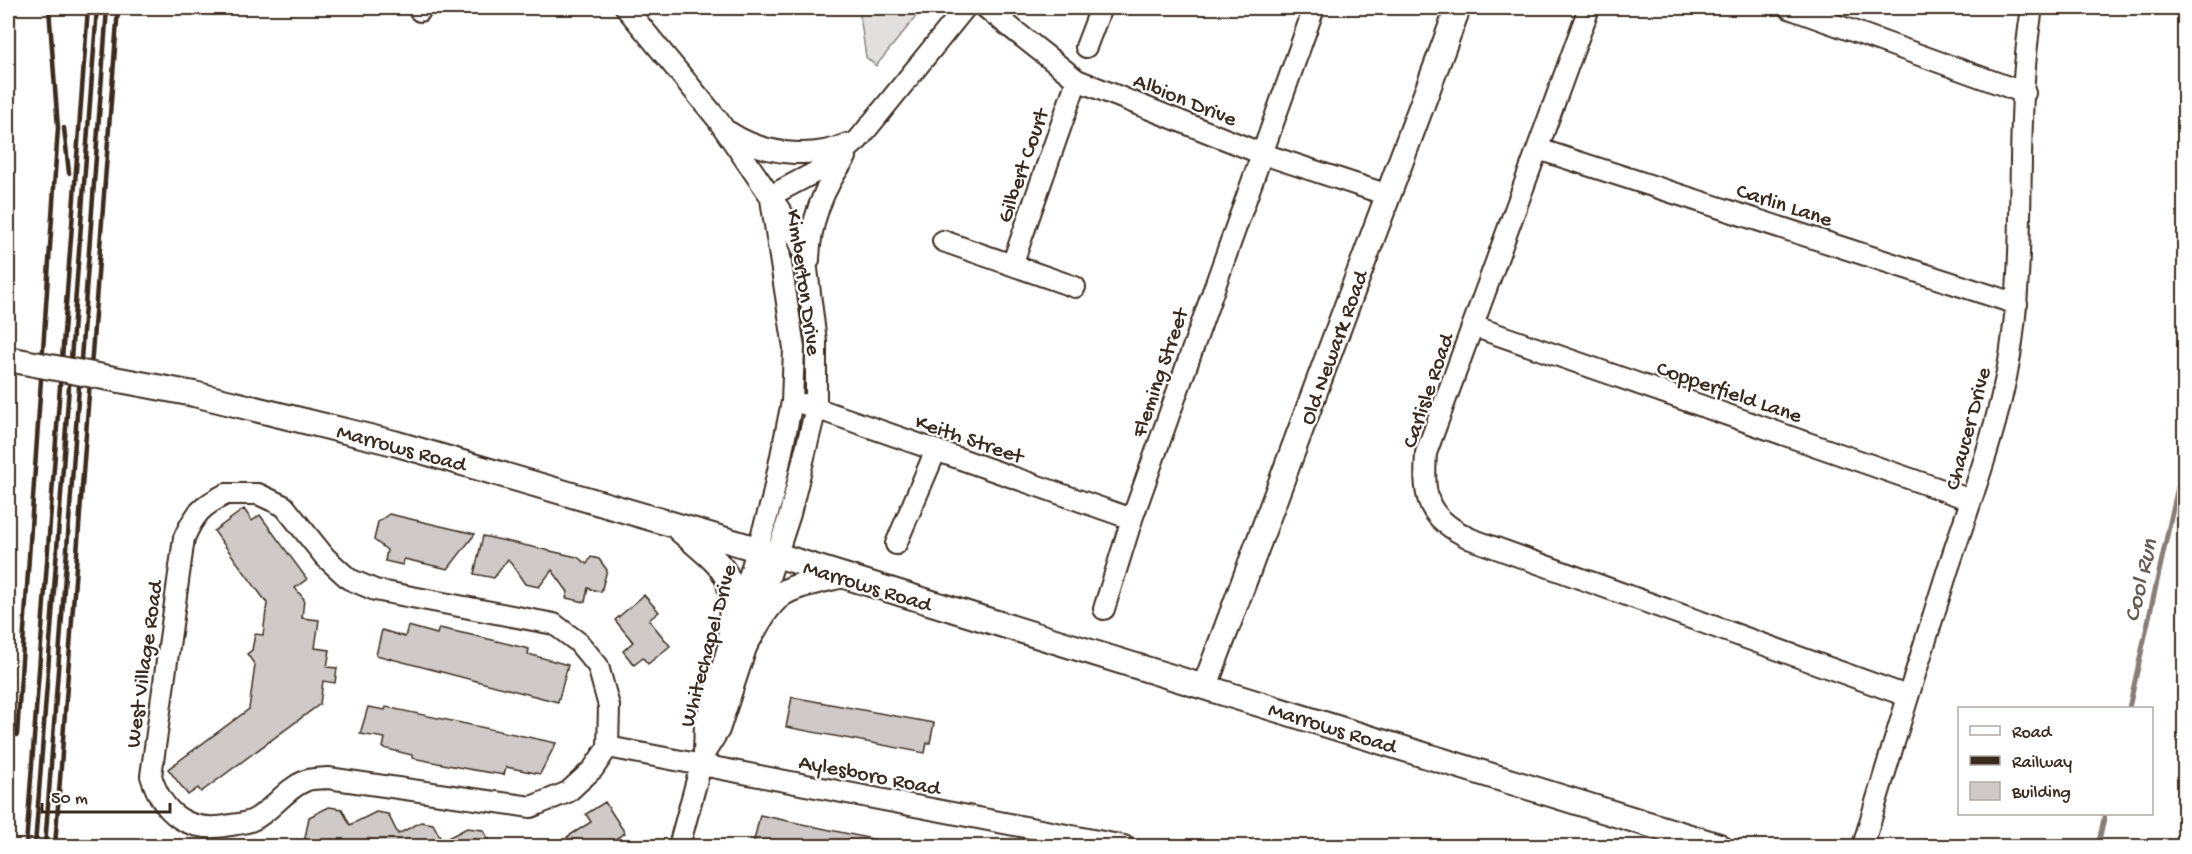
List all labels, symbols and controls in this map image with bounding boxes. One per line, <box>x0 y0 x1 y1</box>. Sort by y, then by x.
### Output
street label: Albion Drive <box>1129 69 1241 134</box>
street label: Gilbert Court <box>993 104 1057 227</box>
street label: Carlin Lane <box>1733 179 1836 235</box>
street label: Kimberton Drive <box>779 208 825 358</box>
street label: Old Newark Road <box>1296 266 1376 429</box>
street label: Fleming Street <box>1127 303 1197 442</box>
street label: Carlisle Road <box>1398 329 1462 452</box>
street label: Copperfield Lane <box>1653 357 1805 431</box>
street label: Chaucer Drive <box>1941 364 1999 493</box>
street label: Keith Street <box>911 410 1028 472</box>
street label: Marrows Road <box>333 420 471 480</box>
water label: Cool Run <box>2119 536 2166 625</box>
street label: Marrows Road <box>799 556 936 620</box>
street label: Whitechapel Drive <box>676 561 744 730</box>
street label: West Village Road <box>121 577 171 750</box>
street label: Marrows Road <box>1264 698 1401 762</box>
legend <box>1958 707 2153 815</box>
text: Road <box>2012 723 2053 744</box>
street label: Aylesboro Road <box>796 750 944 804</box>
text: Railway <box>2012 753 2072 774</box>
scale bar <box>42 776 170 814</box>
text: Building <box>2011 783 2071 804</box>
text: 50 m <box>51 789 88 810</box>

